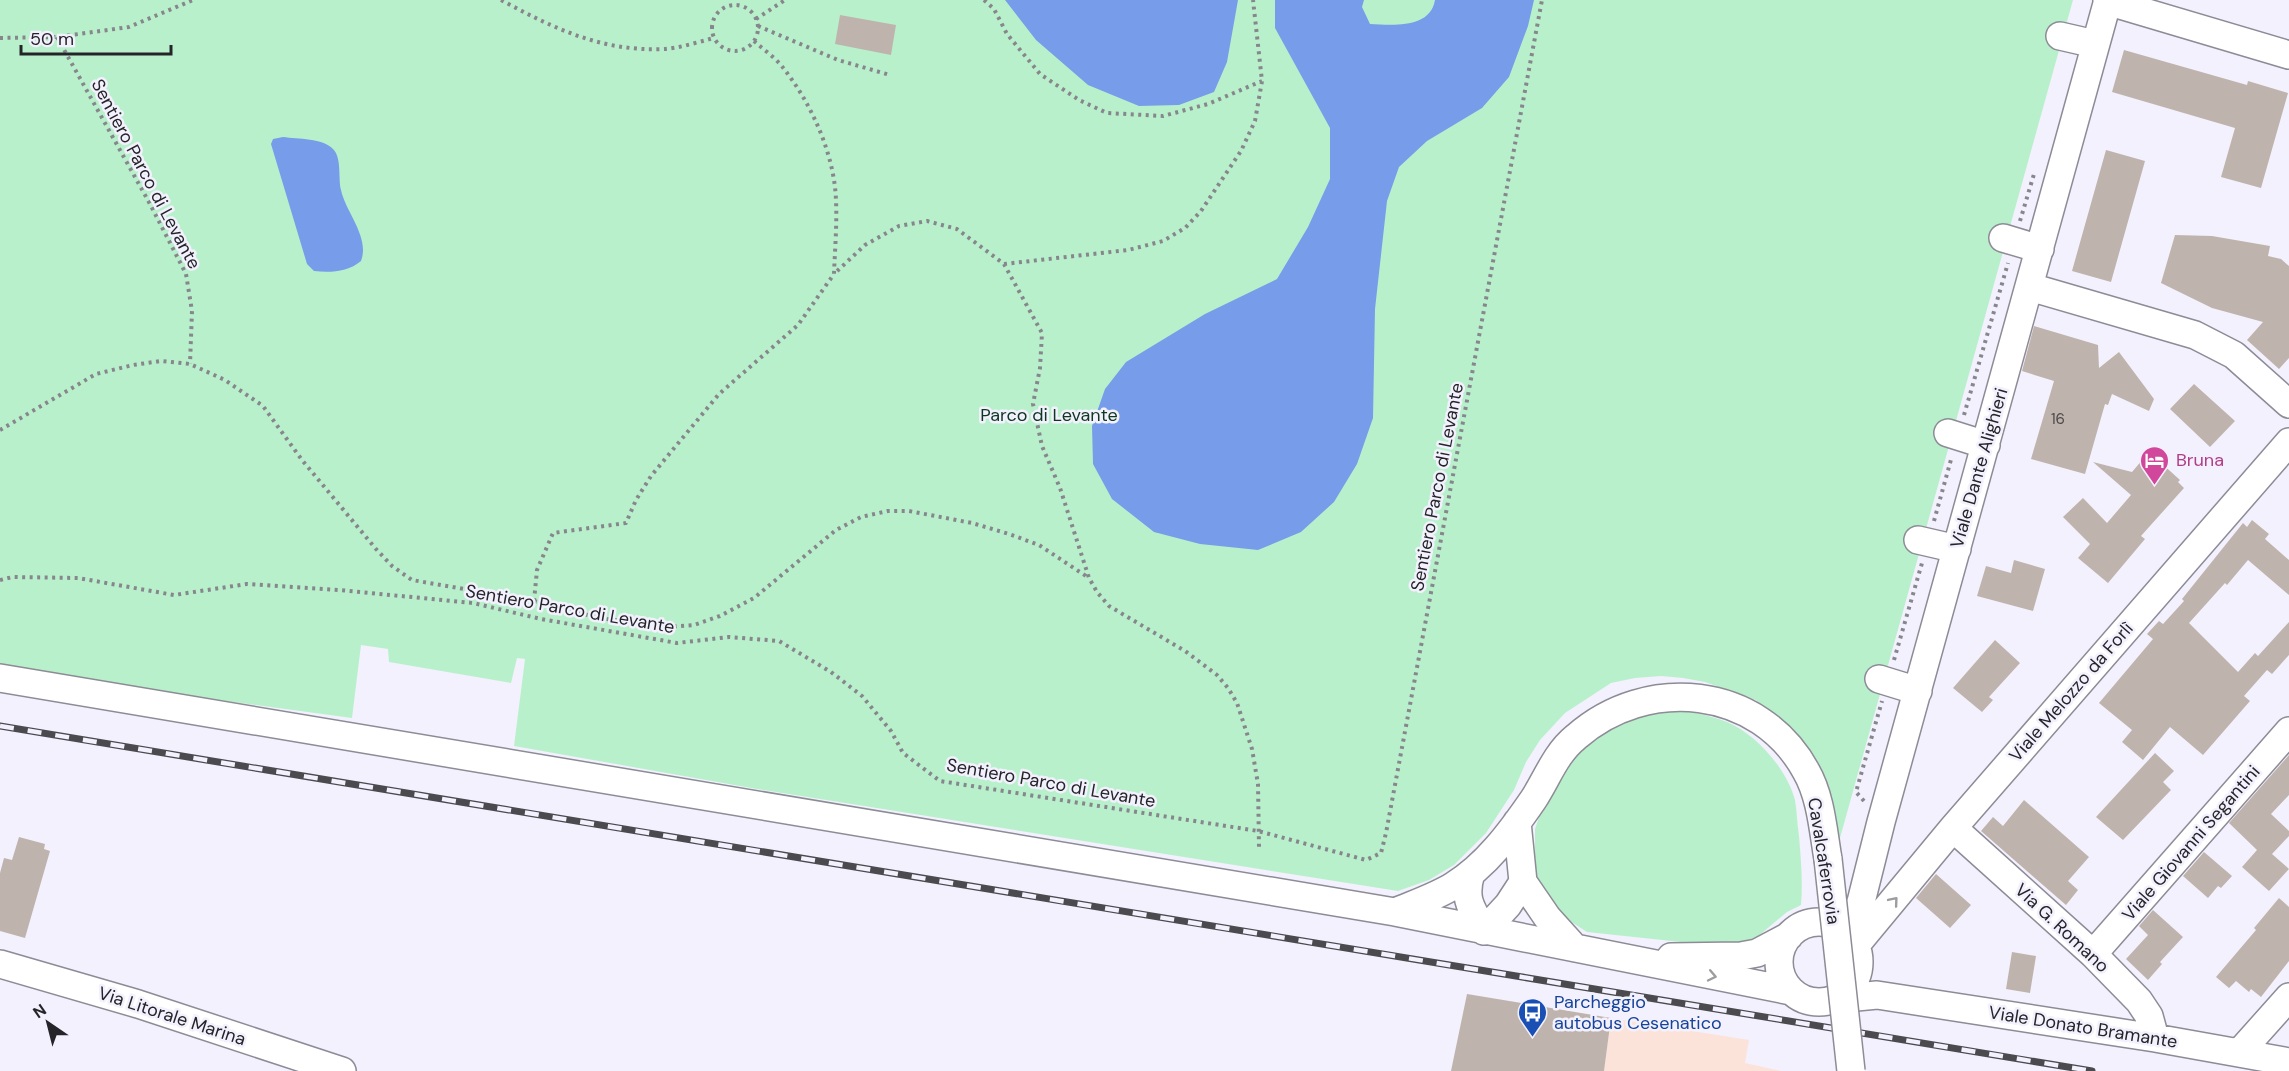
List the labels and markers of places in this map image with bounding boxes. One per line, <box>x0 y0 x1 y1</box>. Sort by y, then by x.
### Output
hotel icon: Bruna <box>2139 444 2171 486</box>
place label: Bruna <box>2176 448 2224 472</box>
place label: Parcheggio autobus Cesenatico <box>1554 990 1722 1035</box>
bus stop icon: Parcheggio autobus Cesenatico <box>1517 996 1549 1038</box>

